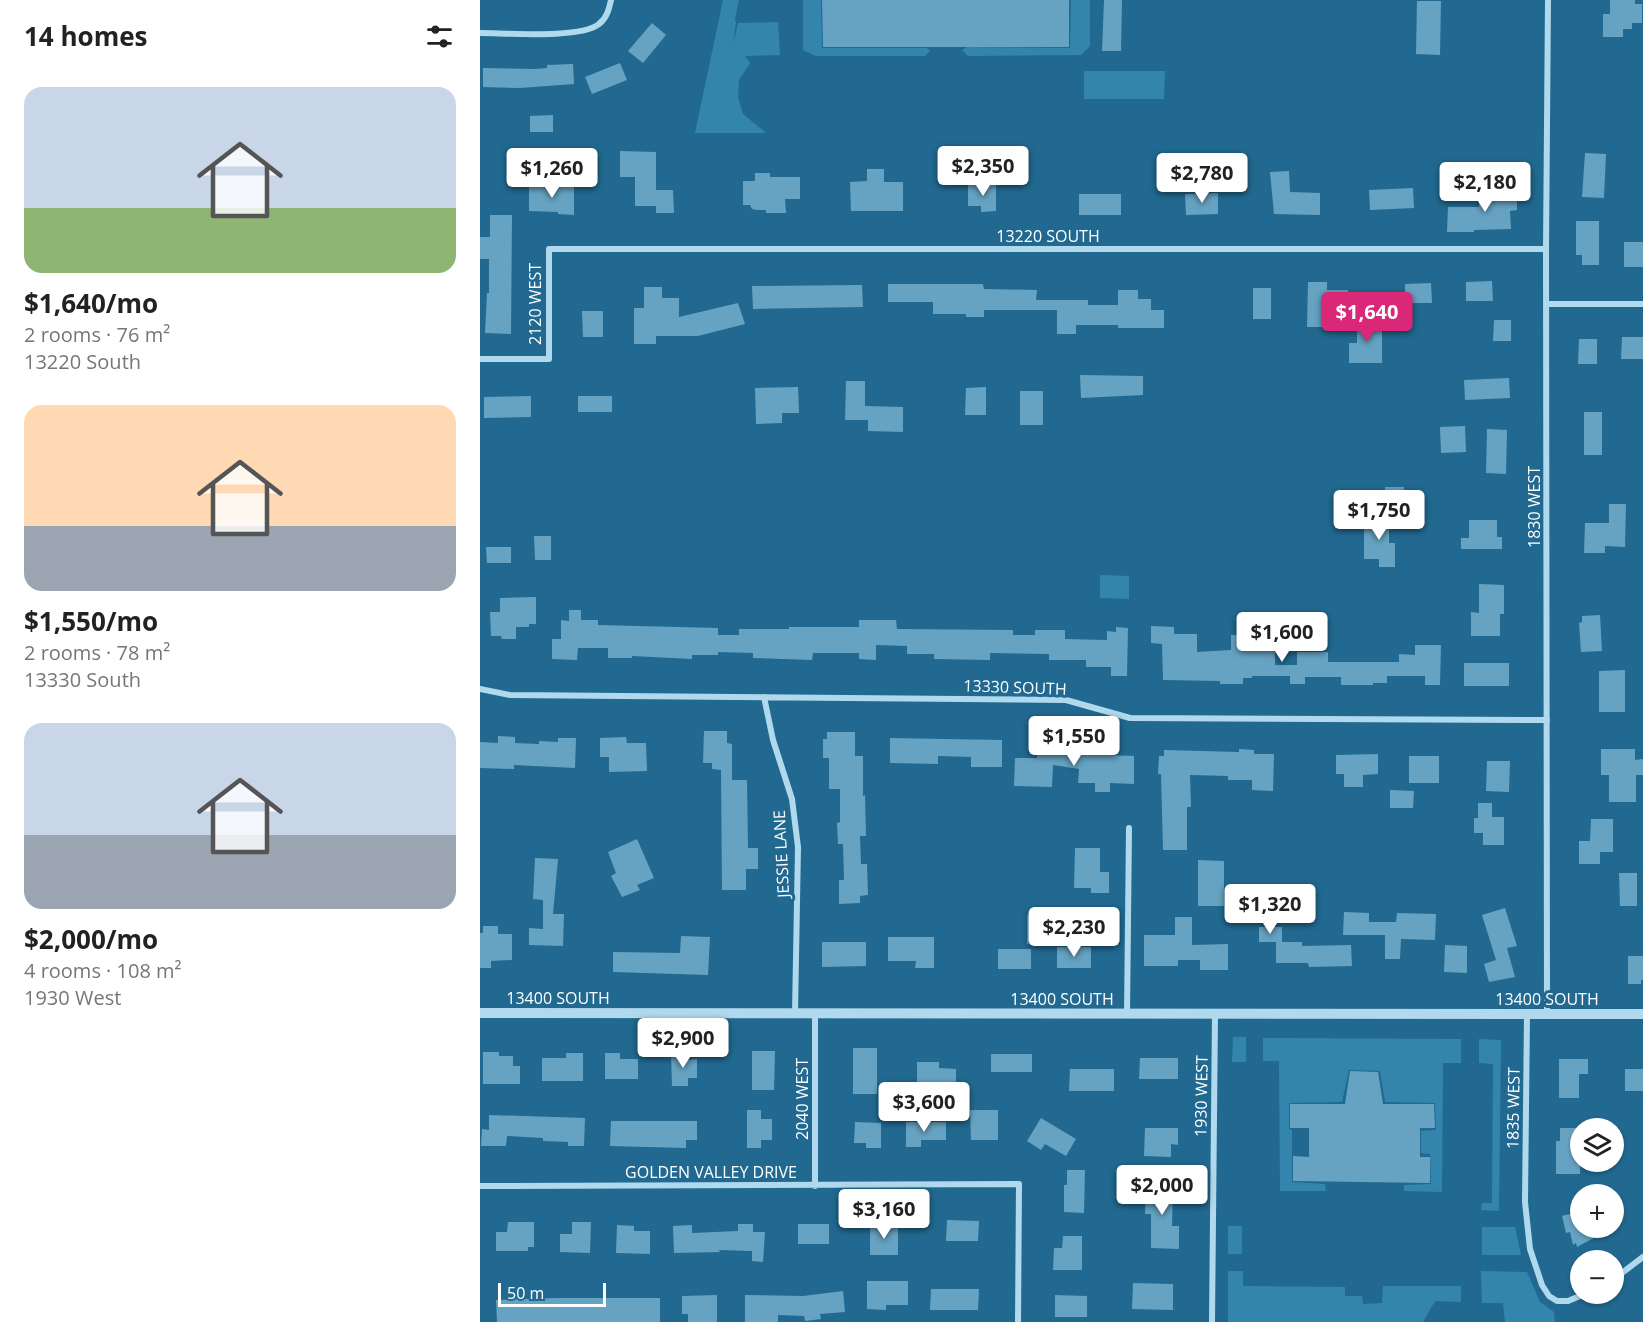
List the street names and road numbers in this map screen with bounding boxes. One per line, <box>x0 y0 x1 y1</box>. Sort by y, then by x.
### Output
street label: 13220 SOUTH <box>996 225 1100 247</box>
street label: 2120 WEST <box>524 263 546 345</box>
street label: 1830 WEST <box>1523 466 1545 548</box>
street label: 13330 SOUTH <box>963 674 1067 700</box>
street label: JESSIE LANE <box>768 810 794 900</box>
street label: 13400 SOUTH <box>506 987 610 1009</box>
street label: 13400 SOUTH <box>1010 988 1114 1010</box>
street label: 13400 SOUTH <box>1495 988 1599 1010</box>
street label: 1930 WEST <box>1189 1055 1213 1137</box>
street label: 2040 WEST <box>791 1058 813 1140</box>
street label: 1835 WEST <box>1501 1067 1525 1149</box>
street label: GOLDEN VALLEY DRIVE <box>625 1161 797 1183</box>

